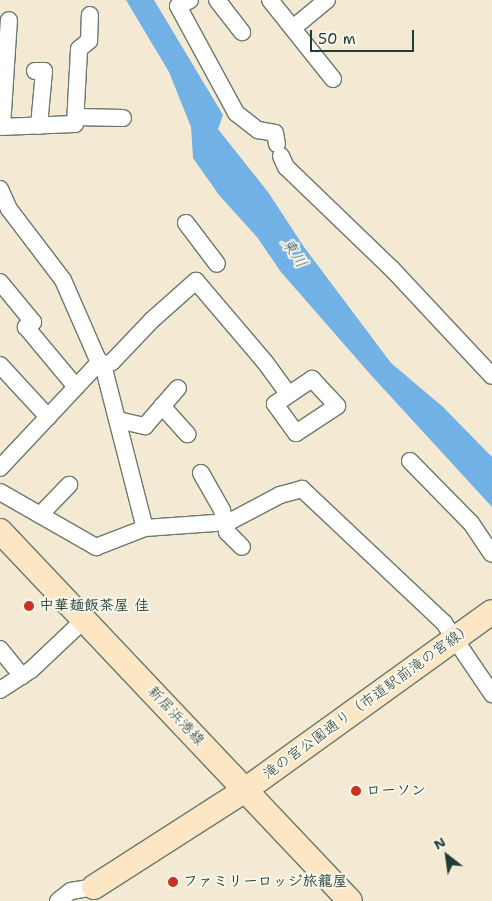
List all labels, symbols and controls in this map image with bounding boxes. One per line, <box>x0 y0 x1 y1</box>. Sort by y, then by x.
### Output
scale bar <box>312 20 416 52</box>
text: 50 m <box>318 29 356 49</box>
water label: 東川 <box>277 234 311 272</box>
place label: 中華麺飯茶屋 佳 <box>39 597 149 615</box>
marker: 中華麺飯茶屋 佳 <box>23 600 35 612</box>
street label: 滝の宮公園通り（市道駅前滝の宮線） <box>260 619 476 783</box>
street label: 新居浜港線 <box>144 682 208 750</box>
place label: ローソン <box>366 782 426 800</box>
marker: ローソン <box>350 785 362 797</box>
north arrow <box>422 831 472 881</box>
text: N <box>430 832 449 854</box>
place label: ファミリーロッジ旅籠屋 <box>183 873 348 891</box>
marker: ファミリーロッジ旅籠屋 <box>167 876 179 888</box>

